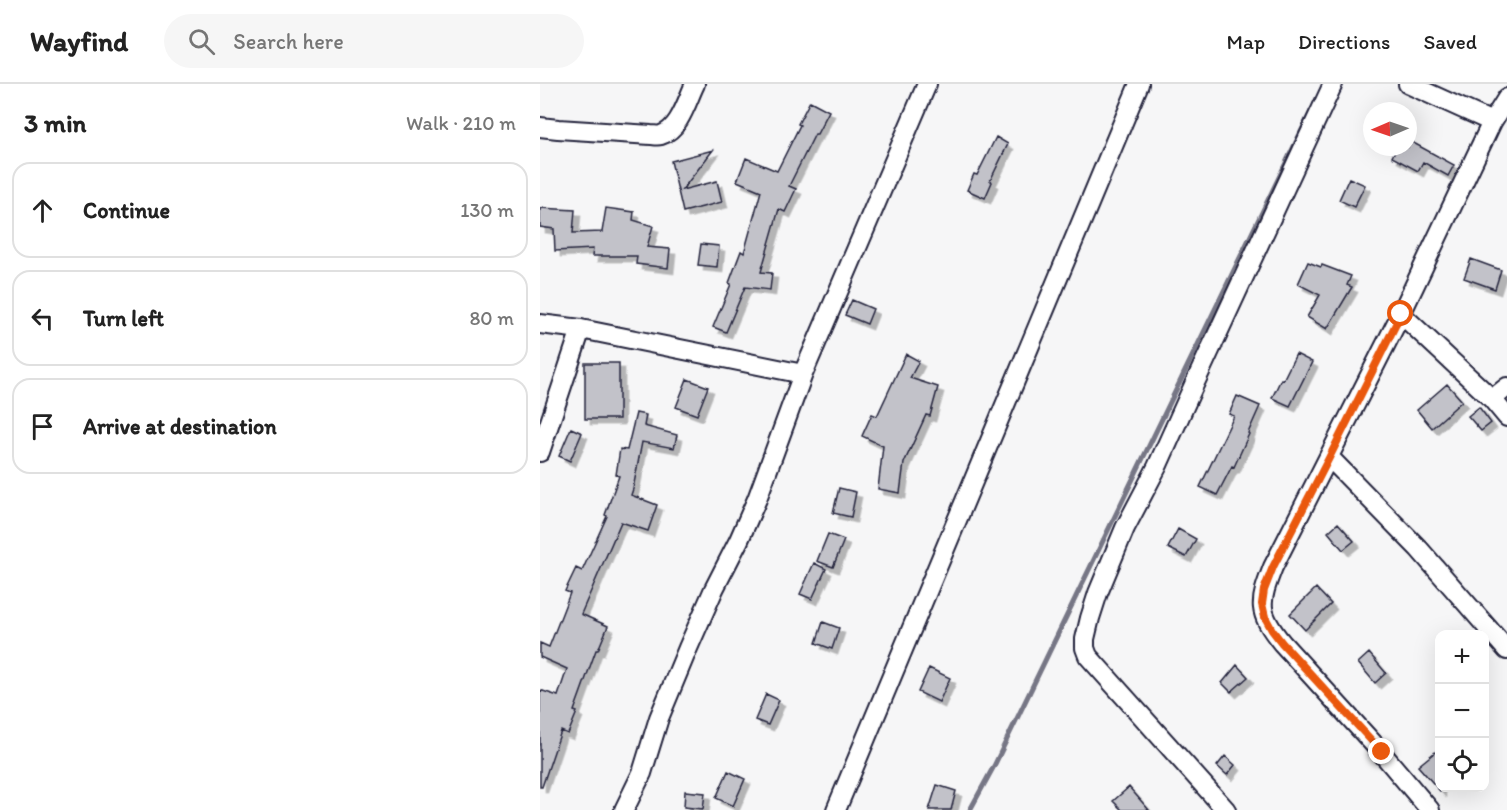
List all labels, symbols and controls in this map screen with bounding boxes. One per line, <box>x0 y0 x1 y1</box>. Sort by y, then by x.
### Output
search box <box>164 14 584 68</box>
text: Wayfind <box>30 24 128 58</box>
icon: search <box>185 25 218 58</box>
text: Search here <box>233 28 344 55</box>
text: Map <box>1227 29 1265 54</box>
text: Directions <box>1298 29 1390 54</box>
text: Saved <box>1423 29 1477 54</box>
north arrow <box>1363 102 1417 156</box>
text: 3 min <box>24 107 86 139</box>
text: Walk · 210 m <box>406 111 516 135</box>
icon: ahead <box>26 194 59 227</box>
text: Continue <box>83 197 170 224</box>
text: 130 m <box>460 198 514 222</box>
route start <box>1387 300 1413 326</box>
icon: left <box>26 302 59 335</box>
text: Turn left <box>83 305 164 332</box>
text: 80 m <box>469 306 514 330</box>
icon: arrive <box>26 410 59 443</box>
text: Arrive at destination <box>83 413 277 440</box>
map controls <box>1435 630 1489 792</box>
button: + <box>1435 630 1489 684</box>
button: − <box>1435 684 1489 738</box>
route end <box>1368 738 1394 764</box>
button: locate <box>1435 738 1489 792</box>

